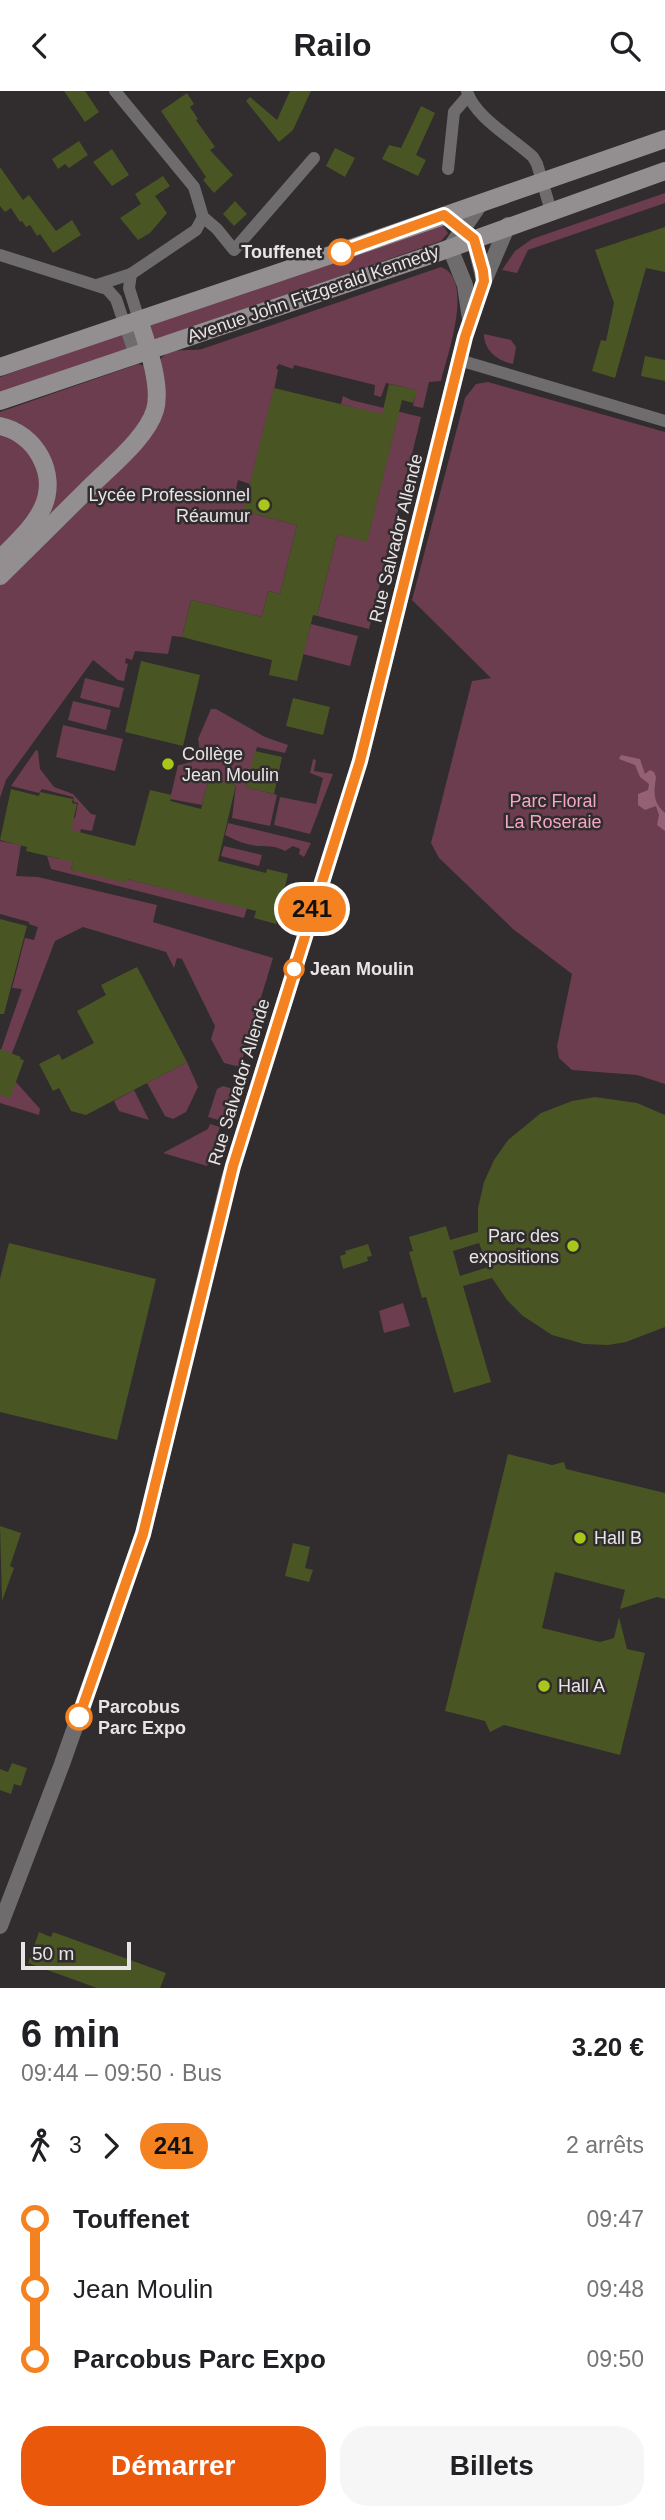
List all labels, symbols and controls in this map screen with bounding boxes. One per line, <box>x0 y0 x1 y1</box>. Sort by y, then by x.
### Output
icon: back <box>21 27 59 65</box>
text: Railo <box>293 27 372 63</box>
icon: search <box>606 27 644 65</box>
marker: Touffenet <box>328 239 354 265</box>
street label: Avenue John Fitzgerald Kennedy <box>185 241 441 347</box>
place label: Touffenet <box>241 242 322 262</box>
street label: Rue Salvador Allende <box>365 452 427 624</box>
place label: Lycée Professionnel Réaumur <box>89 485 250 526</box>
marker: Lycée Professionnel Réaumur <box>256 497 272 513</box>
place label: Collège Jean Moulin <box>182 744 279 785</box>
marker: Collège Jean Moulin <box>160 756 176 772</box>
park label: Parc Floral La Roseraie <box>504 791 602 832</box>
line badge: 241 <box>272 886 352 932</box>
text: 241 <box>292 895 332 922</box>
marker: Jean Moulin <box>284 959 304 979</box>
place label: Jean Moulin <box>310 959 414 979</box>
street label: Rue Salvador Allende <box>204 996 274 1168</box>
place label: Parc des expositions <box>469 1226 559 1267</box>
marker: Parc des expositions <box>565 1238 581 1254</box>
place label: Hall B <box>594 1528 642 1548</box>
marker: Hall B <box>572 1530 588 1546</box>
place label: Hall A <box>558 1676 605 1696</box>
marker: Hall A <box>536 1678 552 1694</box>
place label: Parcobus Parc Expo <box>98 1697 186 1738</box>
marker: Parcobus Parc Expo <box>66 1704 92 1730</box>
scale bar <box>21 1939 131 1971</box>
text: 50 m <box>32 1943 74 1964</box>
text: 6 min <box>21 2013 120 2055</box>
text: 3.20 € <box>572 2032 644 2062</box>
text: 09:44 – 09:50 · Bus <box>21 2060 222 2086</box>
icon: walk <box>21 2127 59 2165</box>
icon: forward <box>92 2127 130 2165</box>
text: 3 <box>69 2132 82 2158</box>
text: 241 <box>154 2132 194 2159</box>
text: 2 arrêts <box>566 2132 644 2158</box>
text: Touffenet <box>73 2204 190 2234</box>
text: 09:47 <box>586 2206 644 2232</box>
text: Jean Moulin <box>73 2274 213 2304</box>
text: 09:48 <box>586 2276 644 2302</box>
text: Parcobus Parc Expo <box>73 2344 326 2374</box>
text: 09:50 <box>586 2346 644 2372</box>
button: Démarrer <box>21 2426 326 2506</box>
button: Billets <box>340 2426 644 2506</box>

